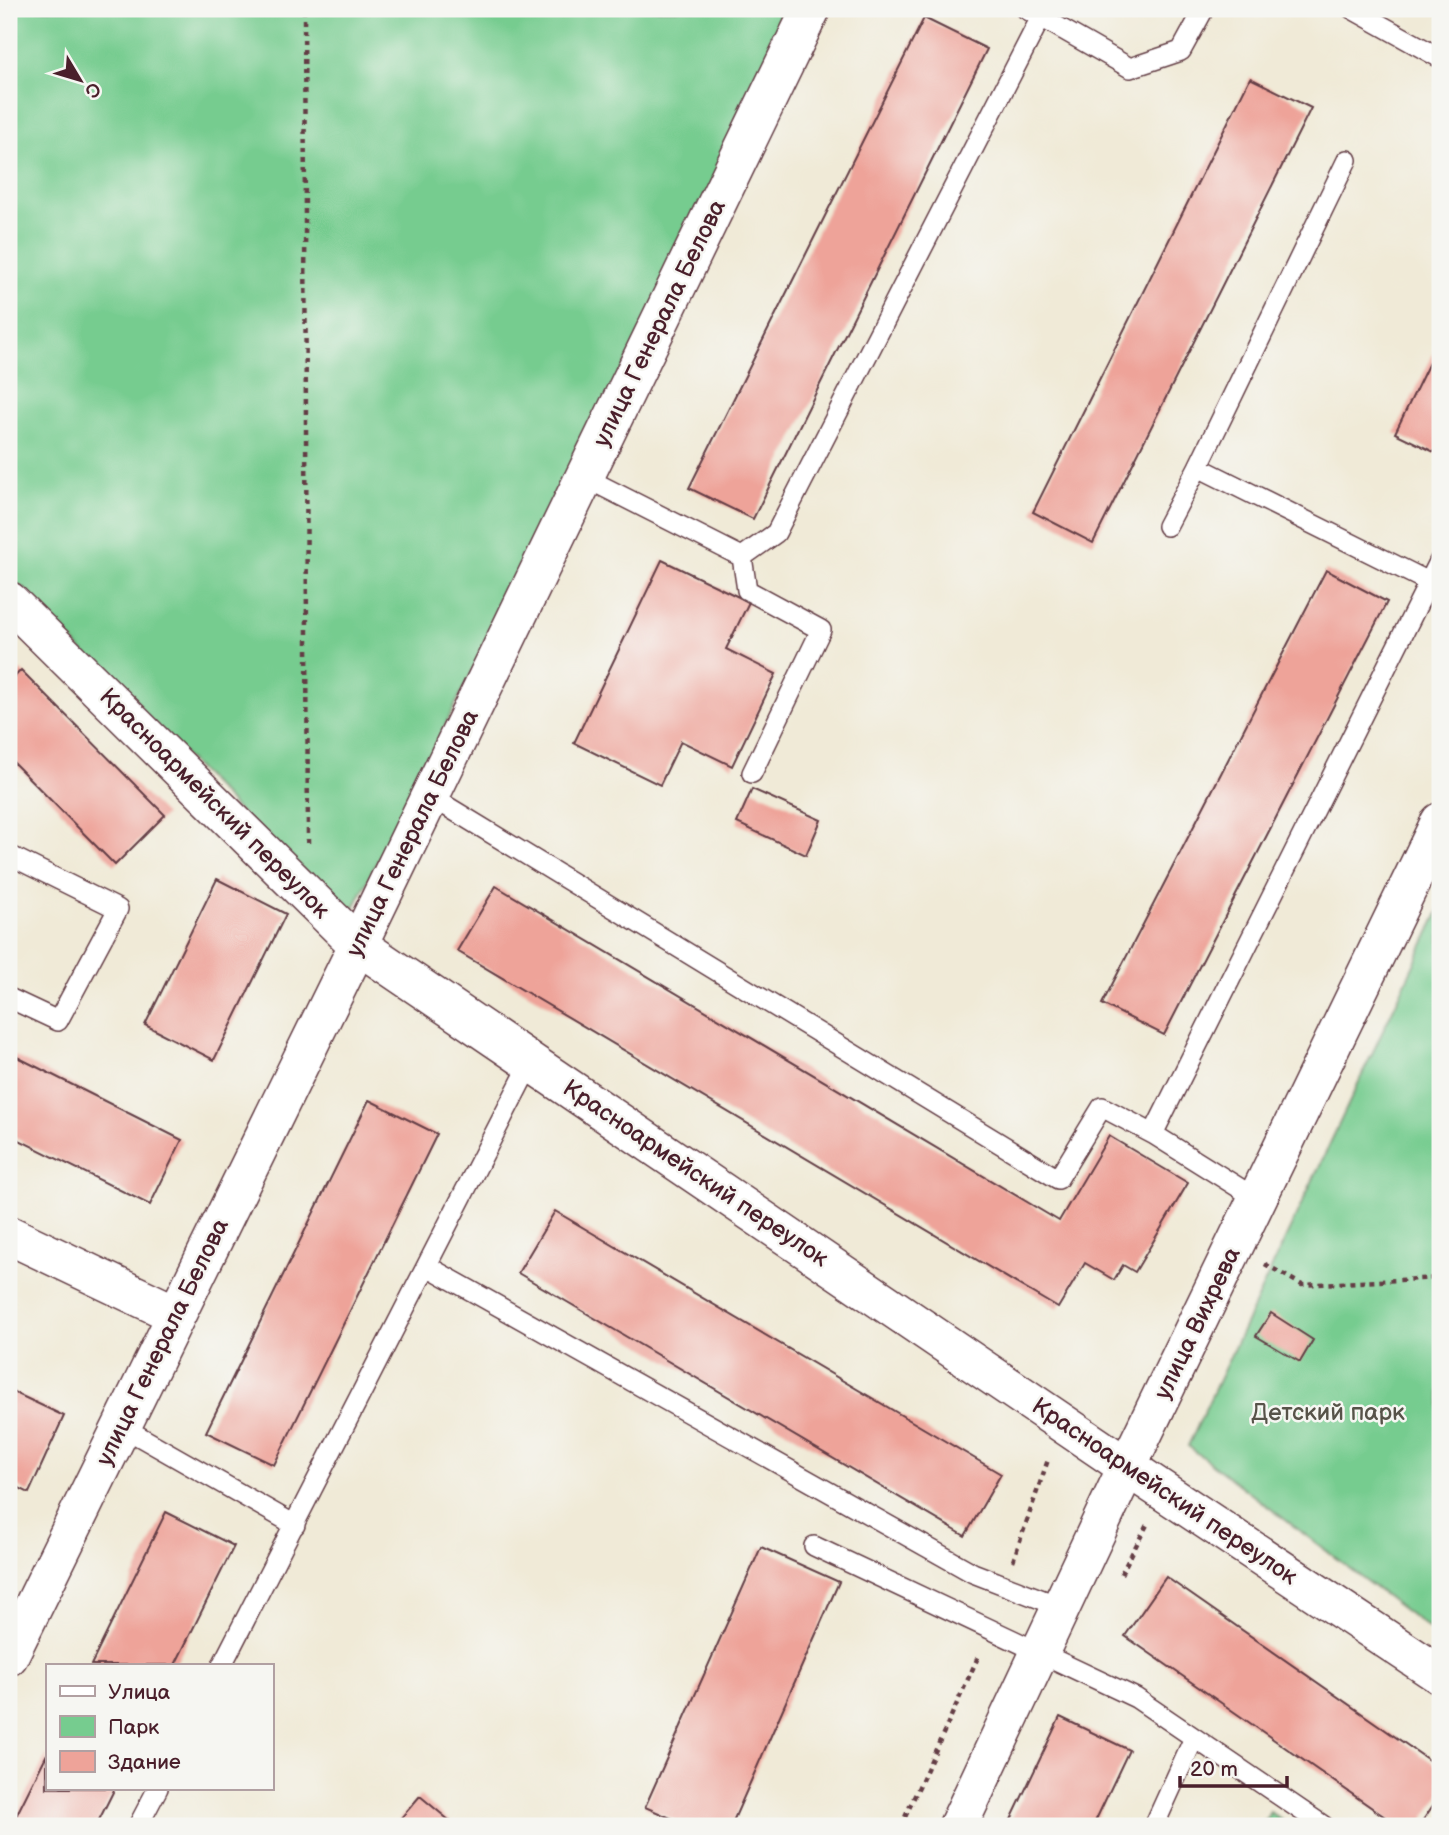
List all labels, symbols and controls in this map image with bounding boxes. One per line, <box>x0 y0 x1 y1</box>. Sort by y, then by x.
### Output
north arrow <box>46 46 116 116</box>
text: С <box>79 77 105 102</box>
street label: улица Генерала Белова <box>587 195 732 452</box>
street label: Красноармейский переулок <box>93 682 336 925</box>
street label: улица Генерала Белова <box>340 705 485 962</box>
street label: Красноармейский переулок <box>557 1074 834 1273</box>
street label: улица Генерала Белова <box>90 1214 235 1471</box>
street label: улица Вихрева <box>1148 1242 1247 1404</box>
street label: Красноармейский переулок <box>1026 1392 1303 1591</box>
park label: Детский парк <box>1251 1398 1405 1427</box>
legend <box>46 1664 273 1790</box>
text: Улица <box>108 1680 171 1705</box>
text: Парк <box>108 1715 159 1740</box>
scale bar <box>1180 1744 1286 1788</box>
text: Здание <box>108 1750 181 1775</box>
text: 20 m <box>1190 1757 1238 1782</box>

